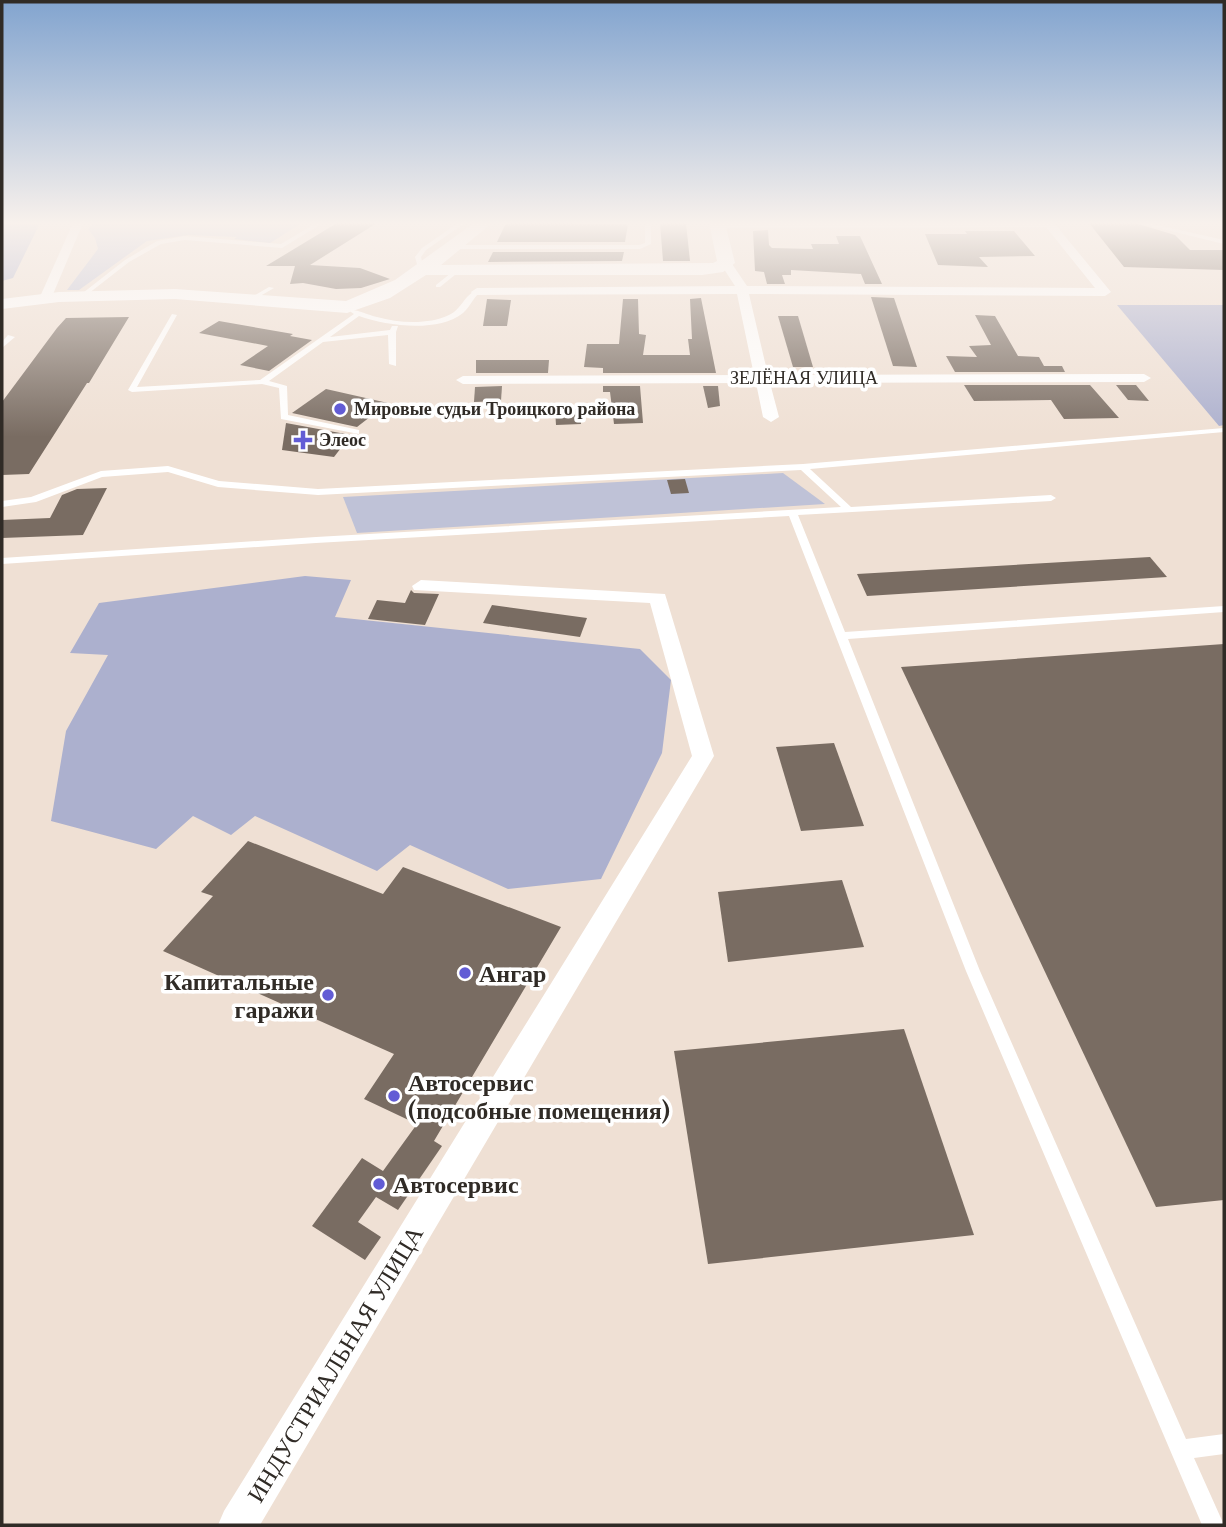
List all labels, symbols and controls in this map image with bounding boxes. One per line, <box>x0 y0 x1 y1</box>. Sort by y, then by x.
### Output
street label: ЗЕЛЁНАЯ УЛИЦА <box>730 367 878 389</box>
place label: Мировые судьи Троицкого района <box>354 398 635 420</box>
marker: Мировые судьи Троицкого района <box>332 401 348 417</box>
place label: Элеос <box>319 429 366 451</box>
marker: Элеос <box>293 430 313 450</box>
place label: Ангар <box>479 959 546 988</box>
marker: Ангар <box>457 965 473 981</box>
place label: Капитальные гаражи <box>164 967 314 1024</box>
marker: Капитальные гаражи <box>320 987 336 1003</box>
place label: Автосервис (подсобные помещения) <box>408 1068 670 1125</box>
marker: Автосервис (подсобные помещения) <box>386 1088 402 1104</box>
place label: Автосервис <box>393 1170 519 1199</box>
marker: Автосервис <box>371 1176 387 1192</box>
street label: ИНДУСТРИАЛЬНАЯ УЛИЦА <box>241 1220 429 1507</box>

